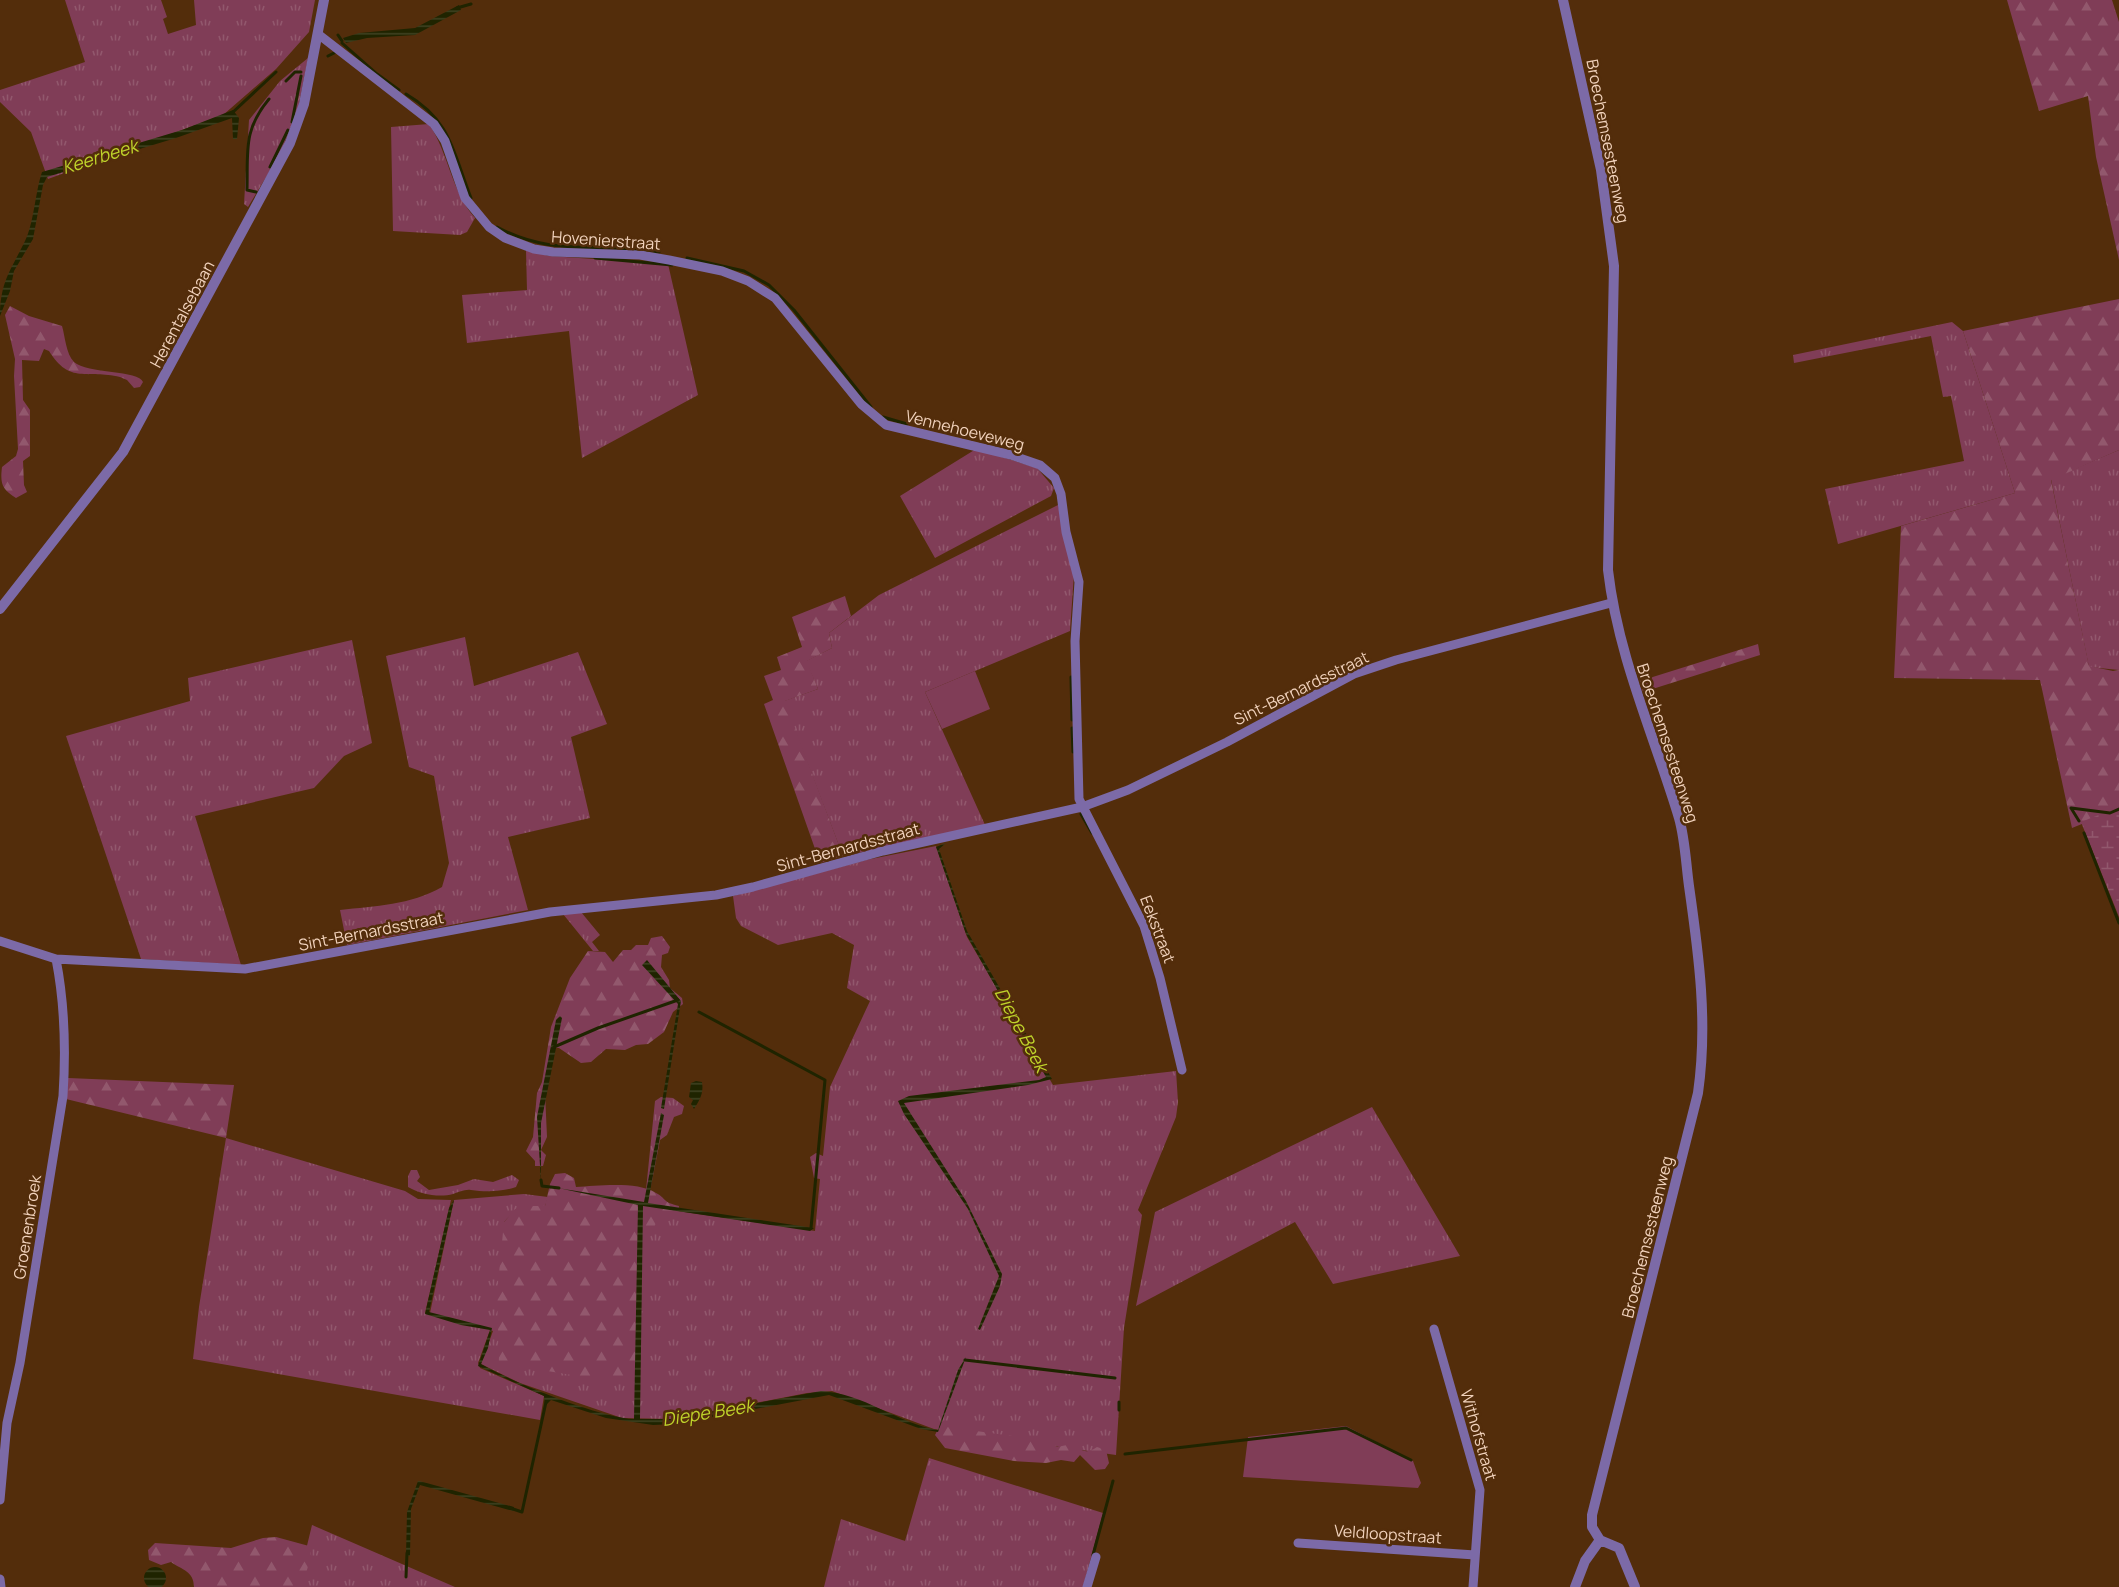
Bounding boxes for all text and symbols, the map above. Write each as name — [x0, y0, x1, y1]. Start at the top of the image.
street label: Broechemsesteenweg — [1581, 57, 1635, 225]
water label: Keerbeek — [59, 132, 144, 179]
street label: Hovenierstraat — [551, 225, 661, 255]
street label: Herentalsebaan — [145, 257, 219, 371]
street label: Vennehoeveweg — [903, 405, 1027, 455]
street label: Sint-Bernardsstraat — [1230, 646, 1372, 730]
street label: Broechemsesteenweg — [1632, 661, 1704, 825]
street label: Sint-Bernardsstraat — [774, 817, 922, 877]
street label: Eekstraat — [1135, 892, 1181, 966]
street label: Sint-Bernardsstraat — [297, 906, 445, 956]
water label: Diepe Beek — [990, 983, 1056, 1079]
street label: Broechemsesteenweg — [1616, 1154, 1678, 1320]
street label: Groenenbroek — [8, 1172, 46, 1281]
street label: Withofstraat — [1455, 1387, 1503, 1483]
water label: Diepe Beek — [660, 1392, 758, 1431]
street label: Veldloopstraat — [1333, 1519, 1443, 1549]

